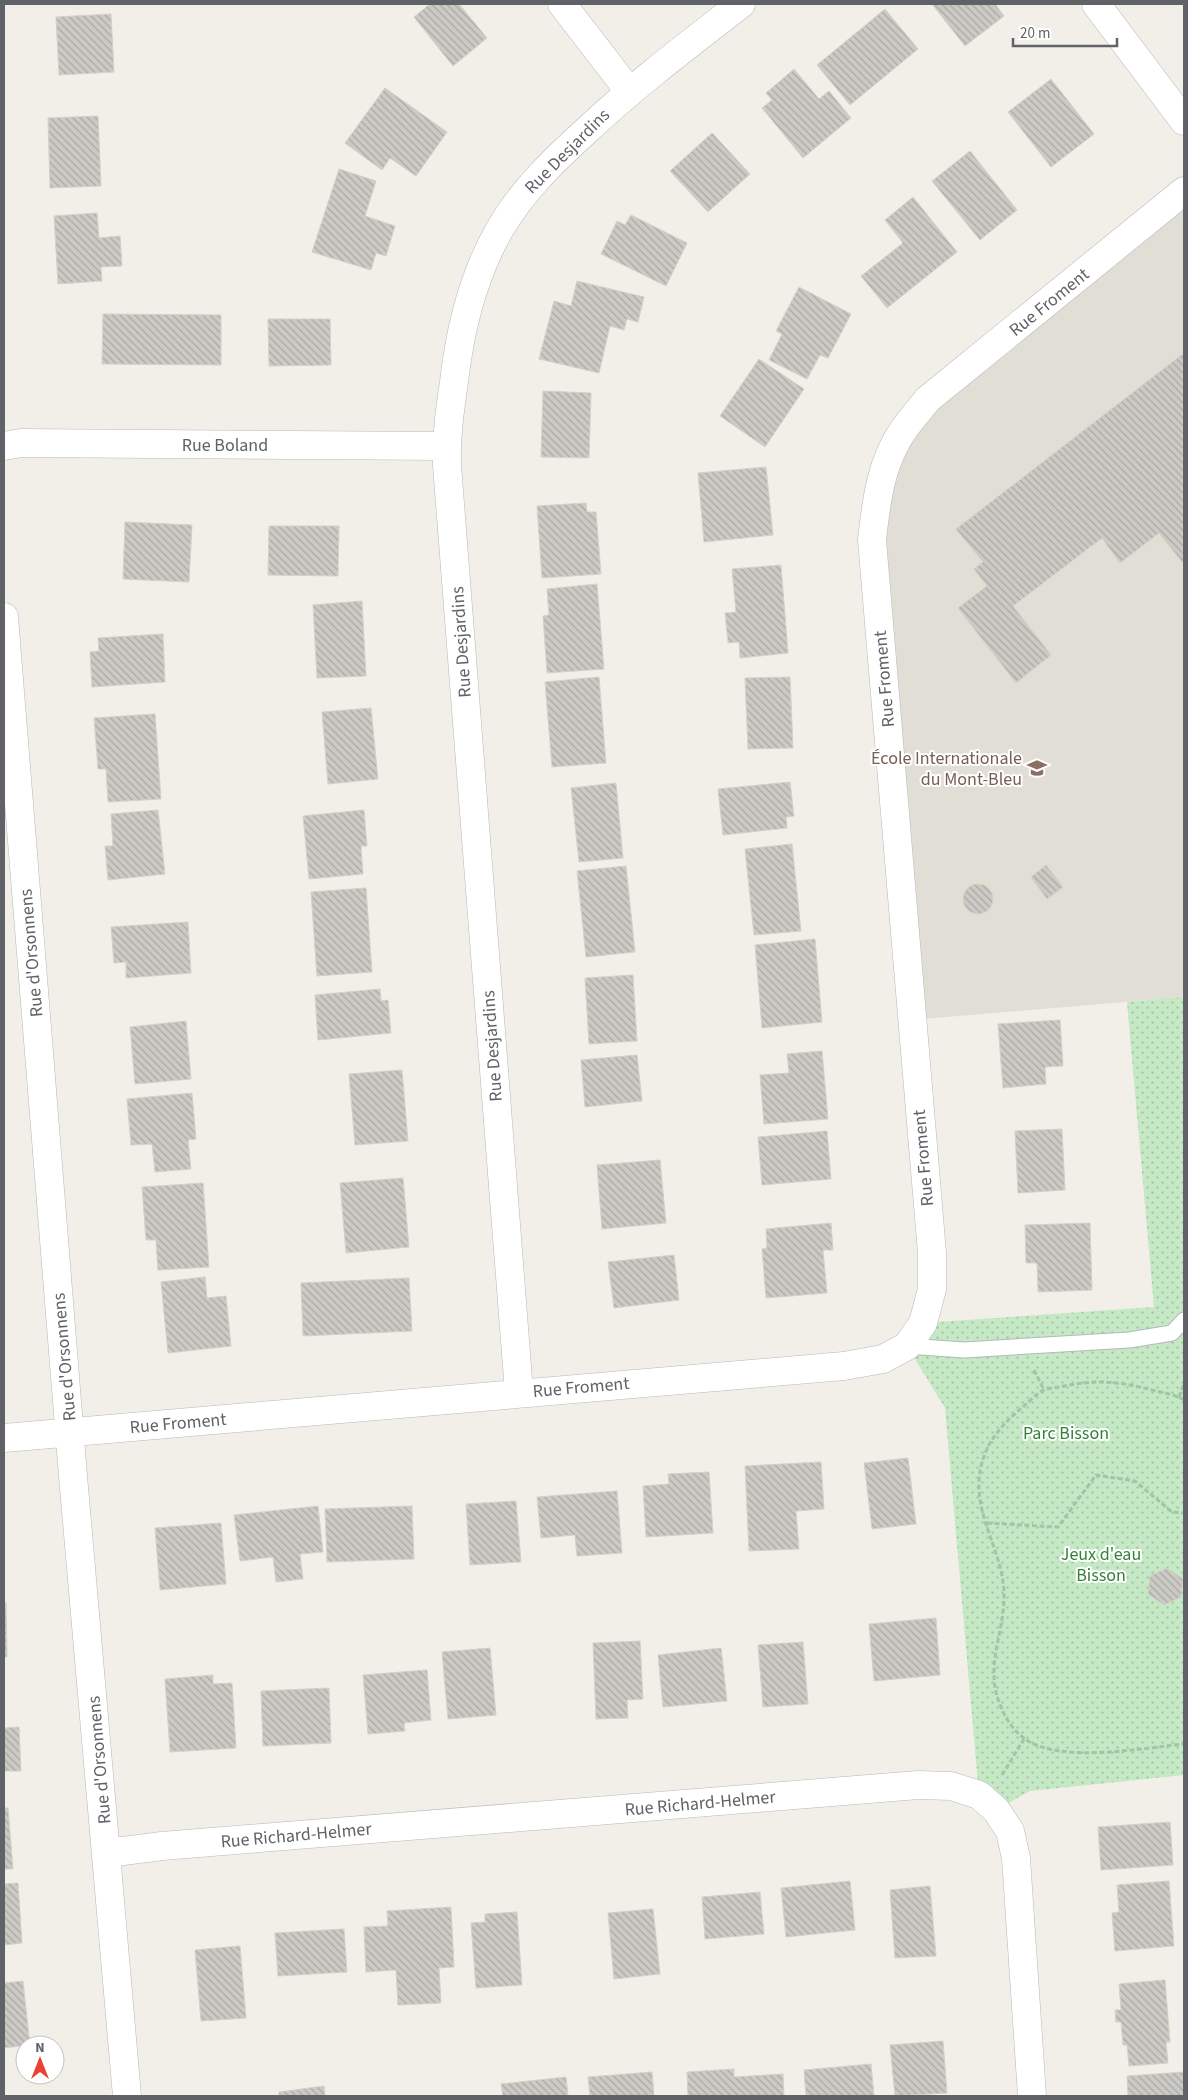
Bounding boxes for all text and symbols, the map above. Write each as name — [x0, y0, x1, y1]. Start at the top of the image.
scale bar — [1013, 15, 1117, 47]
text: 20 m — [1020, 23, 1050, 44]
street label: Rue Desjardins — [519, 103, 616, 200]
street label: Rue Froment — [1004, 262, 1095, 343]
street label: Rue Boland — [182, 433, 268, 458]
street label: Rue Desjardins — [445, 585, 478, 698]
street label: Rue Froment — [868, 630, 901, 728]
place label: École Internationale du Mont-Bleu — [871, 746, 1022, 792]
school or university icon: École Internationale du Mont-Bleu — [1026, 757, 1048, 779]
street label: Rue d'Orsonnens — [13, 888, 50, 1018]
street label: Rue Desjardins — [476, 989, 509, 1102]
street label: Rue Froment — [907, 1109, 940, 1207]
street label: Rue d'Orsonnens — [46, 1292, 83, 1422]
street label: Rue Froment — [532, 1371, 630, 1404]
street label: Rue Froment — [129, 1407, 227, 1440]
park label: Parc Bisson — [1023, 1421, 1109, 1446]
park label: Jeux d'eau Bisson — [1061, 1542, 1141, 1588]
street label: Rue d'Orsonnens — [81, 1695, 118, 1825]
street label: Rue Richard-Helmer — [624, 1784, 777, 1823]
street label: Rue Richard-Helmer — [220, 1816, 373, 1855]
north arrow — [15, 2035, 65, 2085]
text: N — [35, 2038, 45, 2058]

